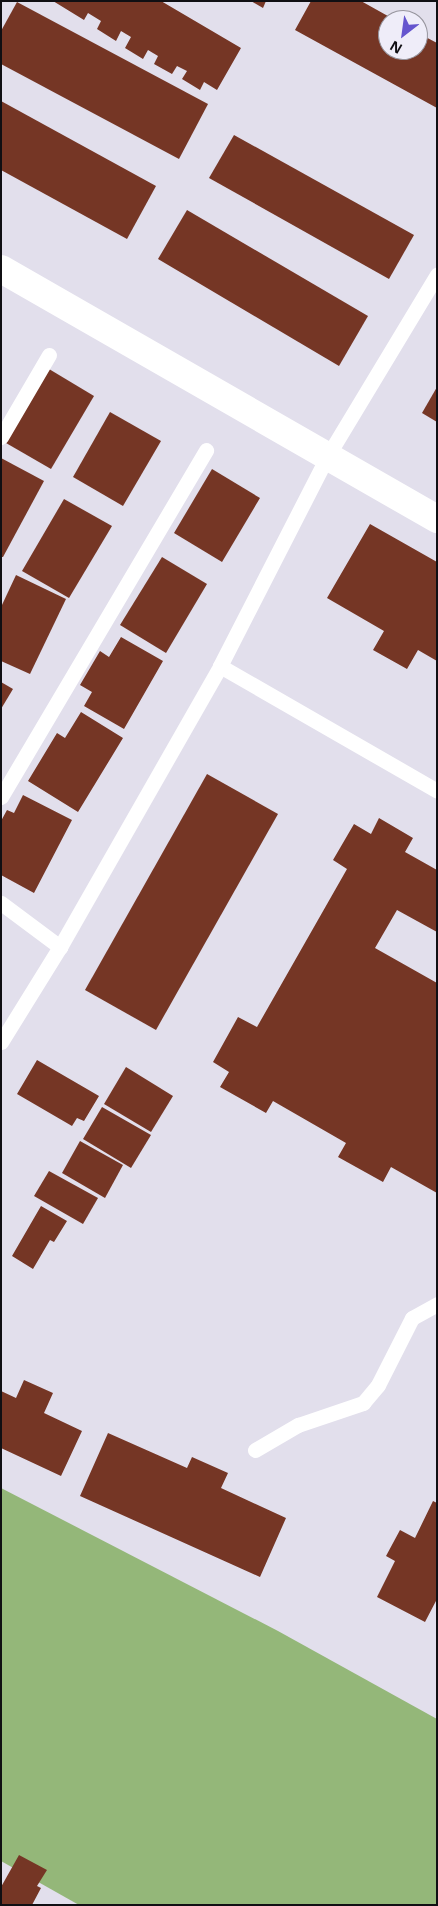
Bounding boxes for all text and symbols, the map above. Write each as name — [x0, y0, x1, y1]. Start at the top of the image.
north arrow — [378, 10, 428, 60]
text: N — [386, 36, 405, 59]

